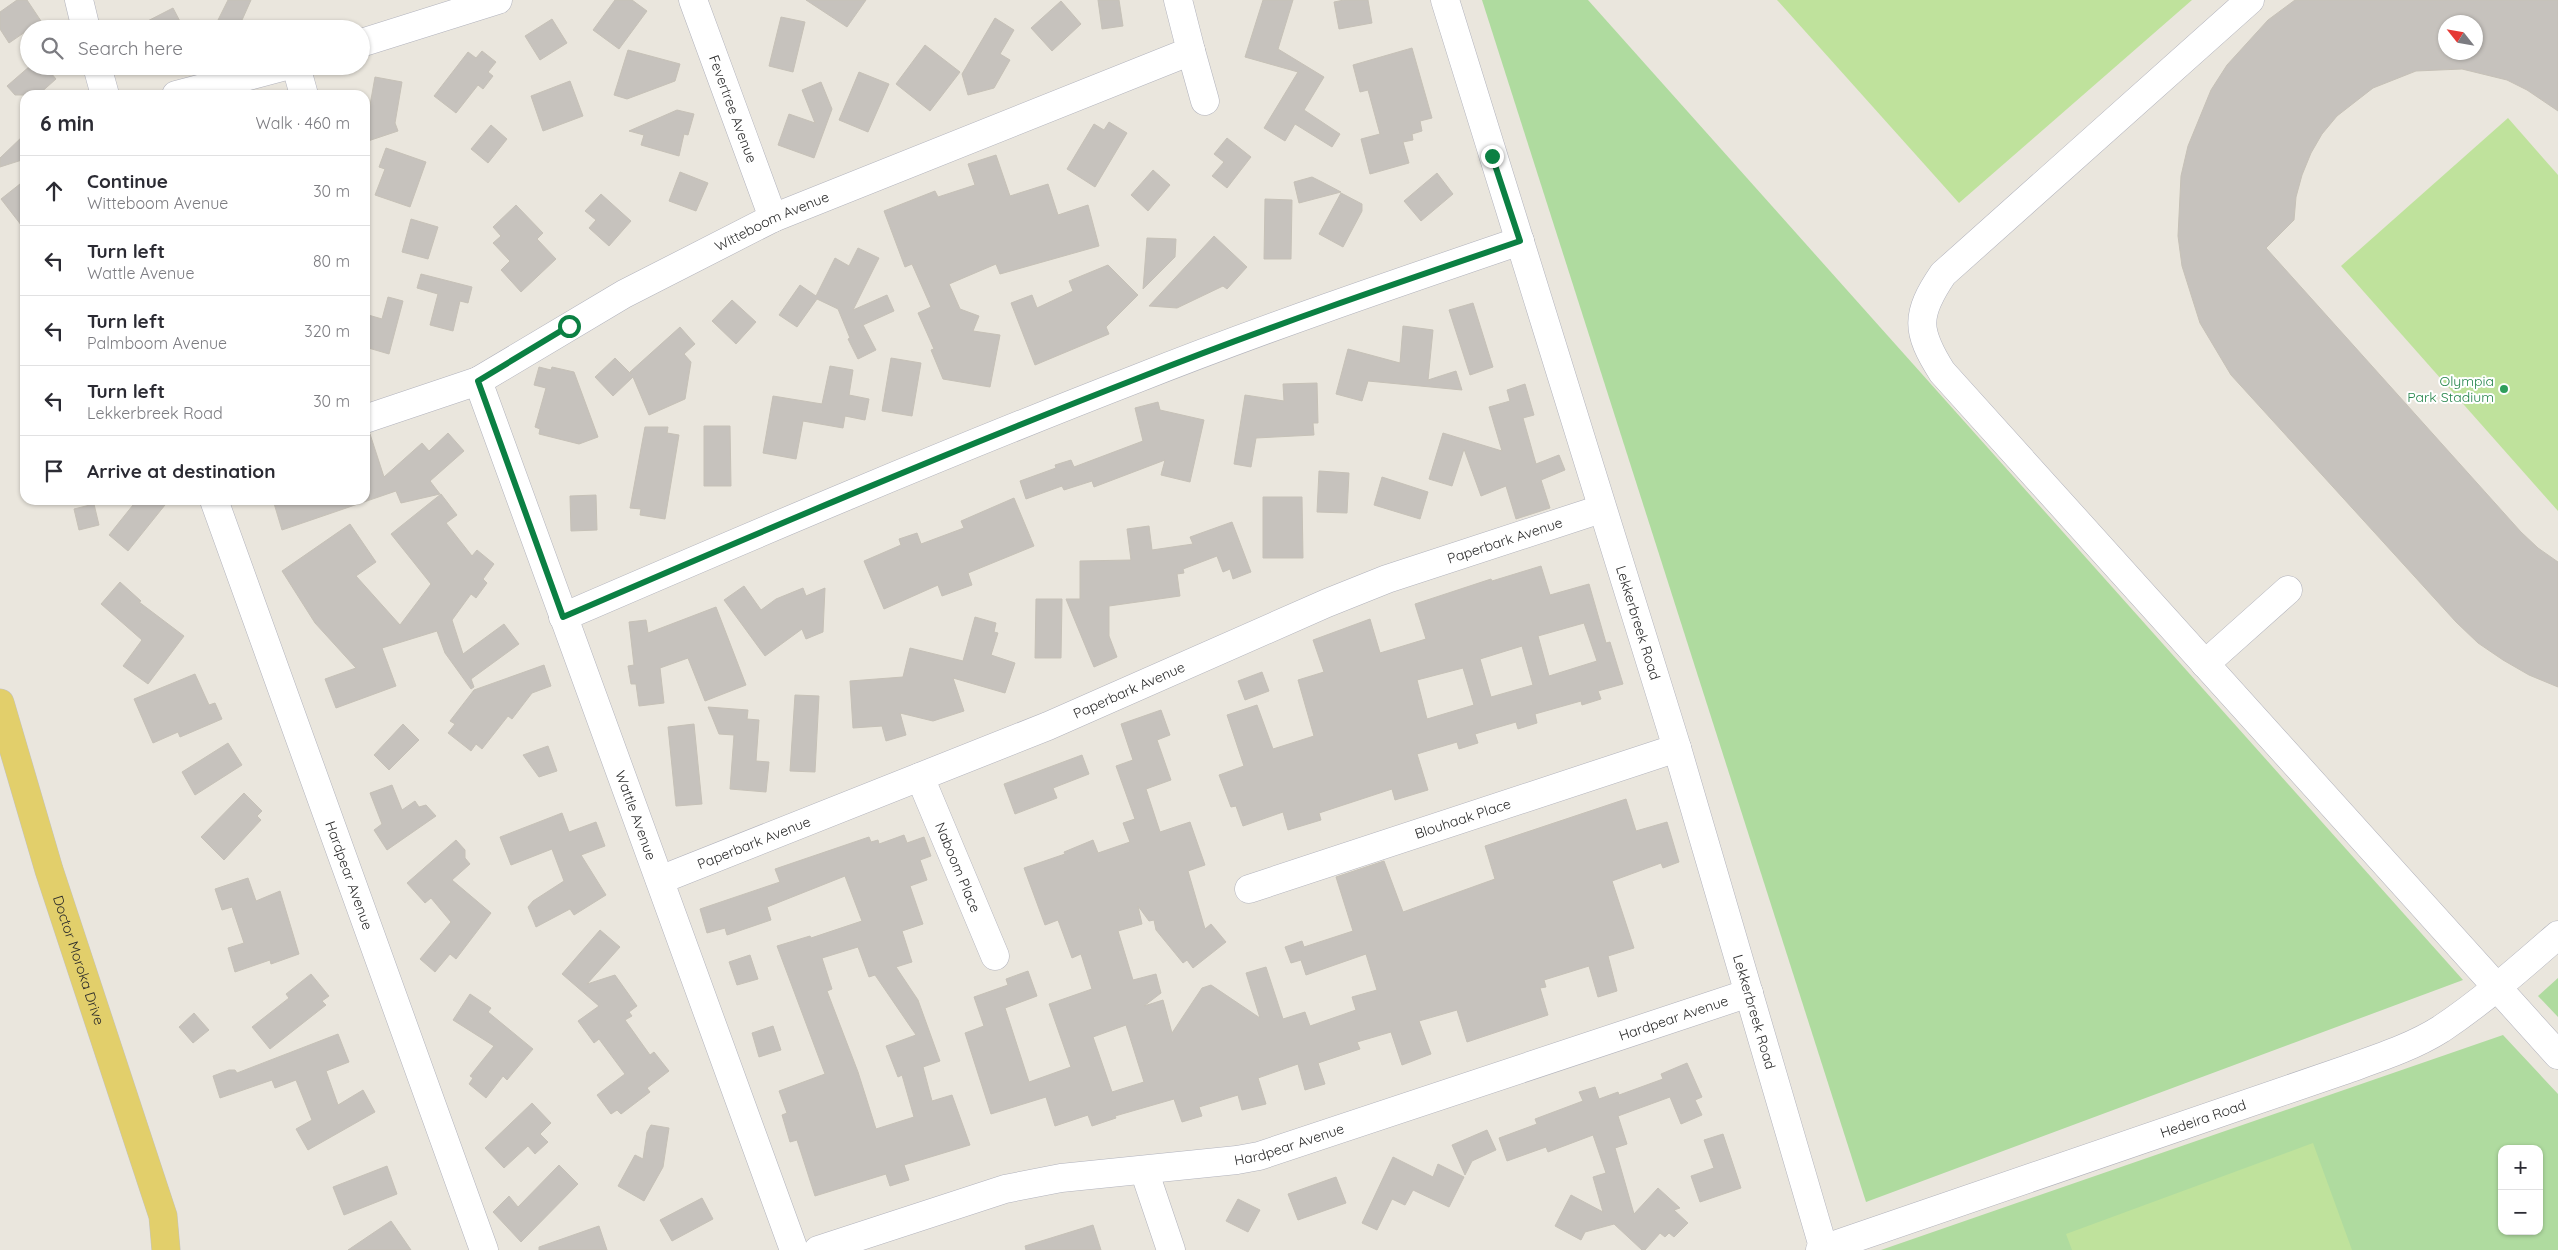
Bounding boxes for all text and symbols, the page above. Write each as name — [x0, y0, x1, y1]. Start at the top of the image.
north arrow — [2438, 15, 2483, 60]
search box — [20, 20, 370, 75]
icon: search — [38, 34, 66, 62]
text: Search here — [78, 36, 183, 60]
street label: Fevertree Avenue — [705, 52, 761, 165]
text: 6 min — [40, 110, 94, 136]
text: Walk · 460 m — [255, 113, 350, 133]
route end — [1481, 145, 1504, 168]
text: Continue — [87, 169, 168, 193]
icon: ahead — [40, 177, 68, 205]
text: 30 m — [313, 181, 350, 201]
street label: Witteboom Avenue — [712, 188, 832, 255]
text: Witteboom Avenue — [87, 193, 228, 213]
text: Turn left — [87, 239, 165, 263]
icon: left — [40, 247, 68, 275]
text: 80 m — [313, 251, 350, 271]
text: Wattle Avenue — [87, 263, 195, 283]
text: Turn left — [87, 309, 165, 333]
route start — [558, 315, 581, 338]
icon: left — [40, 317, 68, 345]
text: 320 m — [304, 321, 350, 341]
text: Palmboom Avenue — [87, 333, 227, 353]
place label: Olympia Park Stadium — [2407, 372, 2494, 406]
text: Turn left — [87, 379, 165, 403]
marker: Olympia Park Stadium — [2498, 383, 2510, 395]
icon: left — [40, 387, 68, 415]
text: 30 m — [313, 391, 350, 411]
text: Lekkerbreek Road — [87, 403, 223, 423]
icon: arrive — [40, 457, 68, 485]
text: Arrive at destination — [87, 459, 276, 483]
street label: Paperbark Avenue — [1445, 513, 1565, 568]
street label: Lekkerbreek Road — [1612, 563, 1664, 682]
street label: Paperbark Avenue — [1070, 658, 1188, 723]
street label: Wattle Avenue — [611, 768, 660, 863]
street label: Blouhaak Place — [1412, 794, 1513, 843]
street label: Paperbark Avenue — [695, 812, 813, 873]
street label: Hardpear Avenue — [321, 819, 377, 932]
street label: Naboom Place — [931, 820, 985, 915]
street label: Doctor Moroka Drive — [49, 893, 108, 1027]
street label: Lekkerbreek Road — [1729, 952, 1780, 1071]
street label: Hardpear Avenue — [1617, 991, 1731, 1045]
street label: Hedeira Road — [2158, 1096, 2248, 1142]
street label: Hardpear Avenue — [1233, 1119, 1346, 1169]
map controls — [2498, 1145, 2543, 1235]
button: + — [2498, 1145, 2543, 1190]
button: − — [2498, 1190, 2543, 1235]

